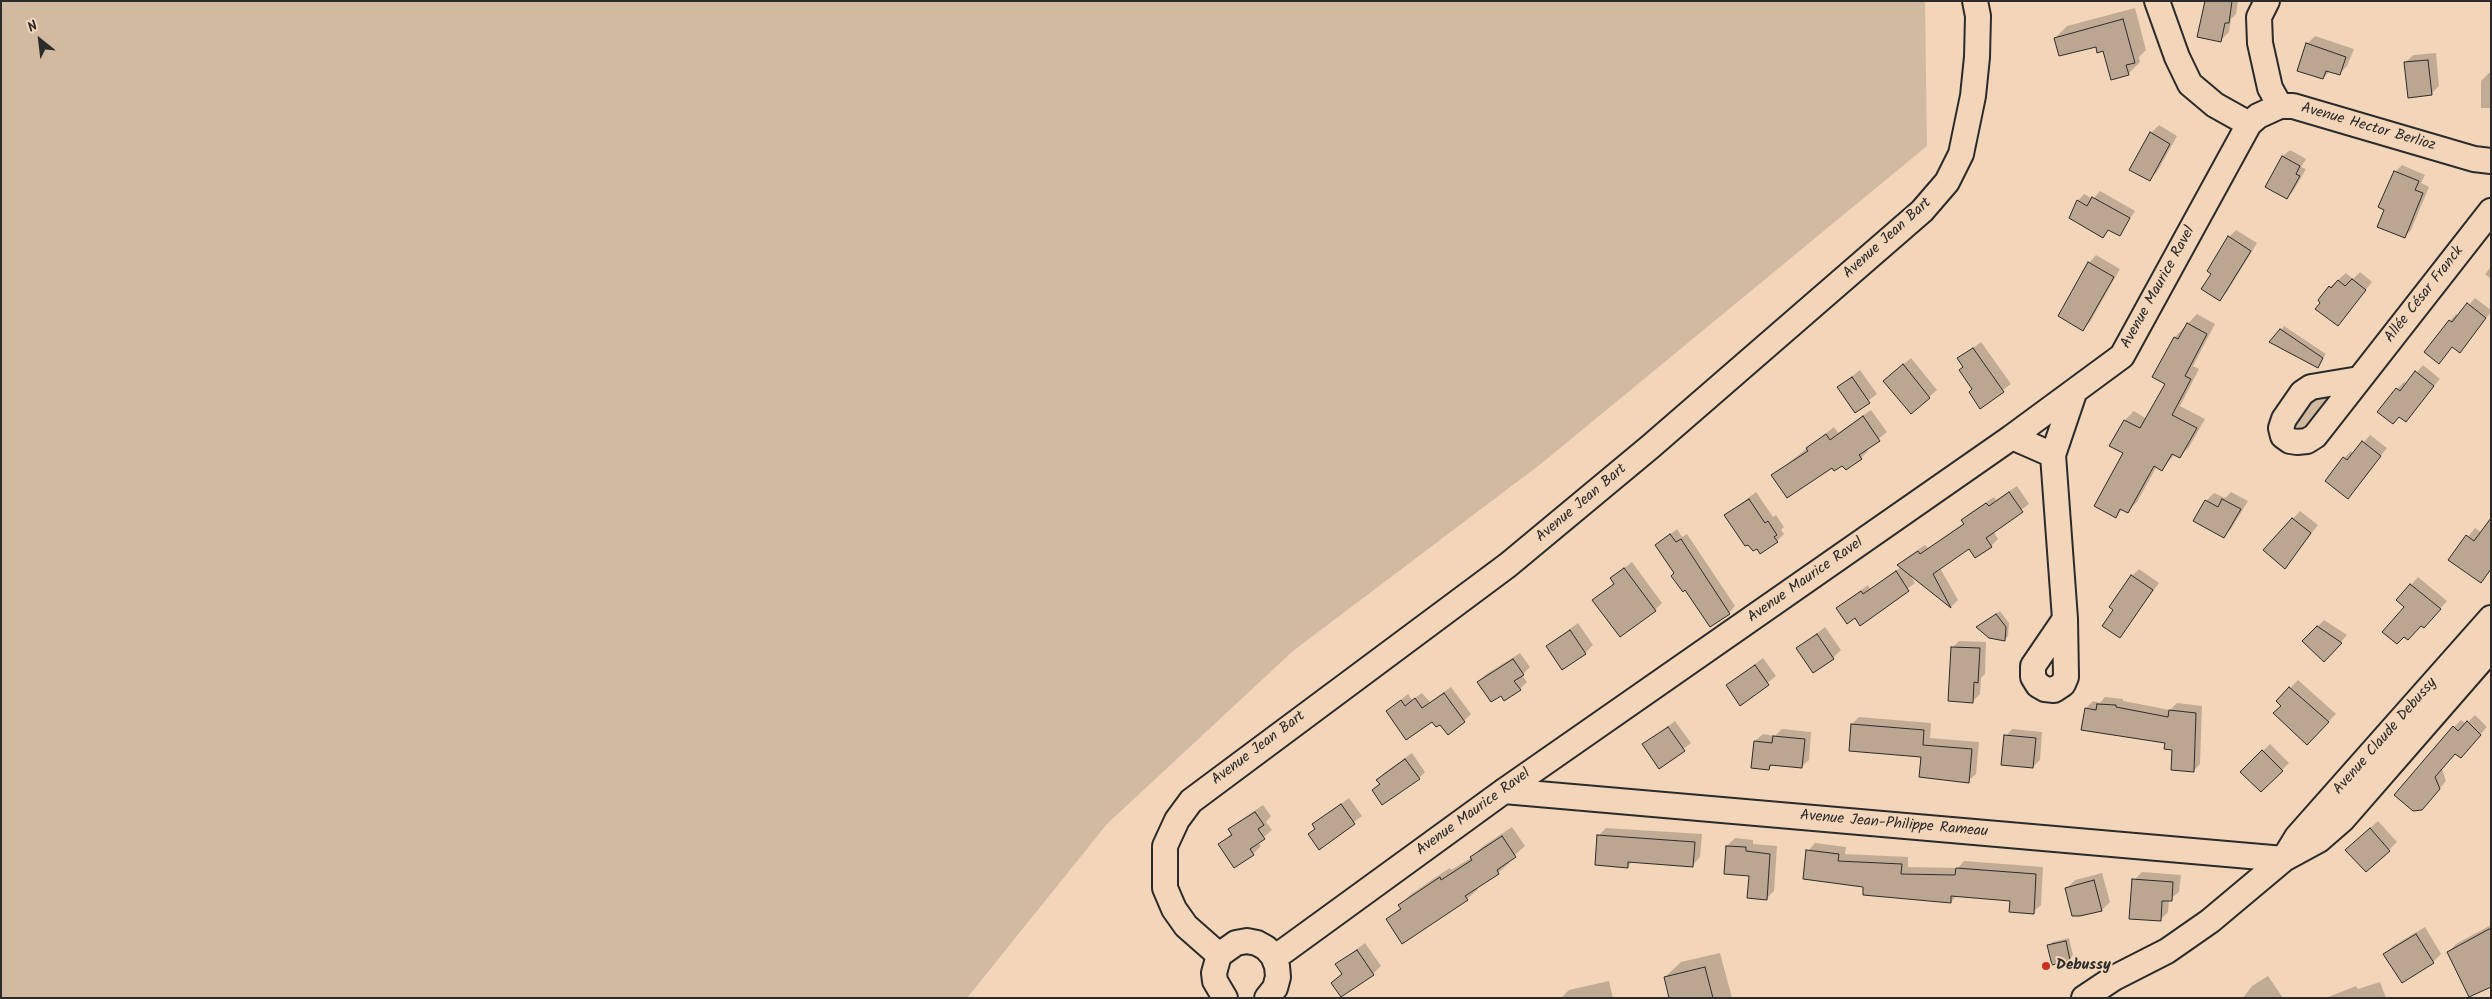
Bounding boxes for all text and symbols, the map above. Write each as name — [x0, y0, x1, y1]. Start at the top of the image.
north arrow — [15, 15, 65, 65]
text: N — [24, 15, 42, 39]
street label: Avenue Hector Berlioz — [2299, 100, 2437, 156]
street label: Avenue Jean Bart — [1840, 195, 1936, 283]
street label: Avenue Maurice Ravel — [2118, 224, 2200, 352]
street label: Allée César Franck — [2382, 243, 2468, 347]
street label: Avenue Jean Bart — [1533, 461, 1631, 547]
street label: Avenue Maurice Ravel — [1745, 534, 1867, 628]
street label: Avenue Claude Debussy — [2330, 675, 2442, 799]
street label: Avenue Jean Bart — [1209, 708, 1309, 790]
street label: Avenue Maurice Ravel — [1413, 766, 1535, 860]
street label: Avenue Jean-Philippe Rameau — [1799, 808, 1989, 842]
place label: Debussy — [2056, 957, 2111, 975]
marker: Debussy — [2040, 960, 2052, 972]

